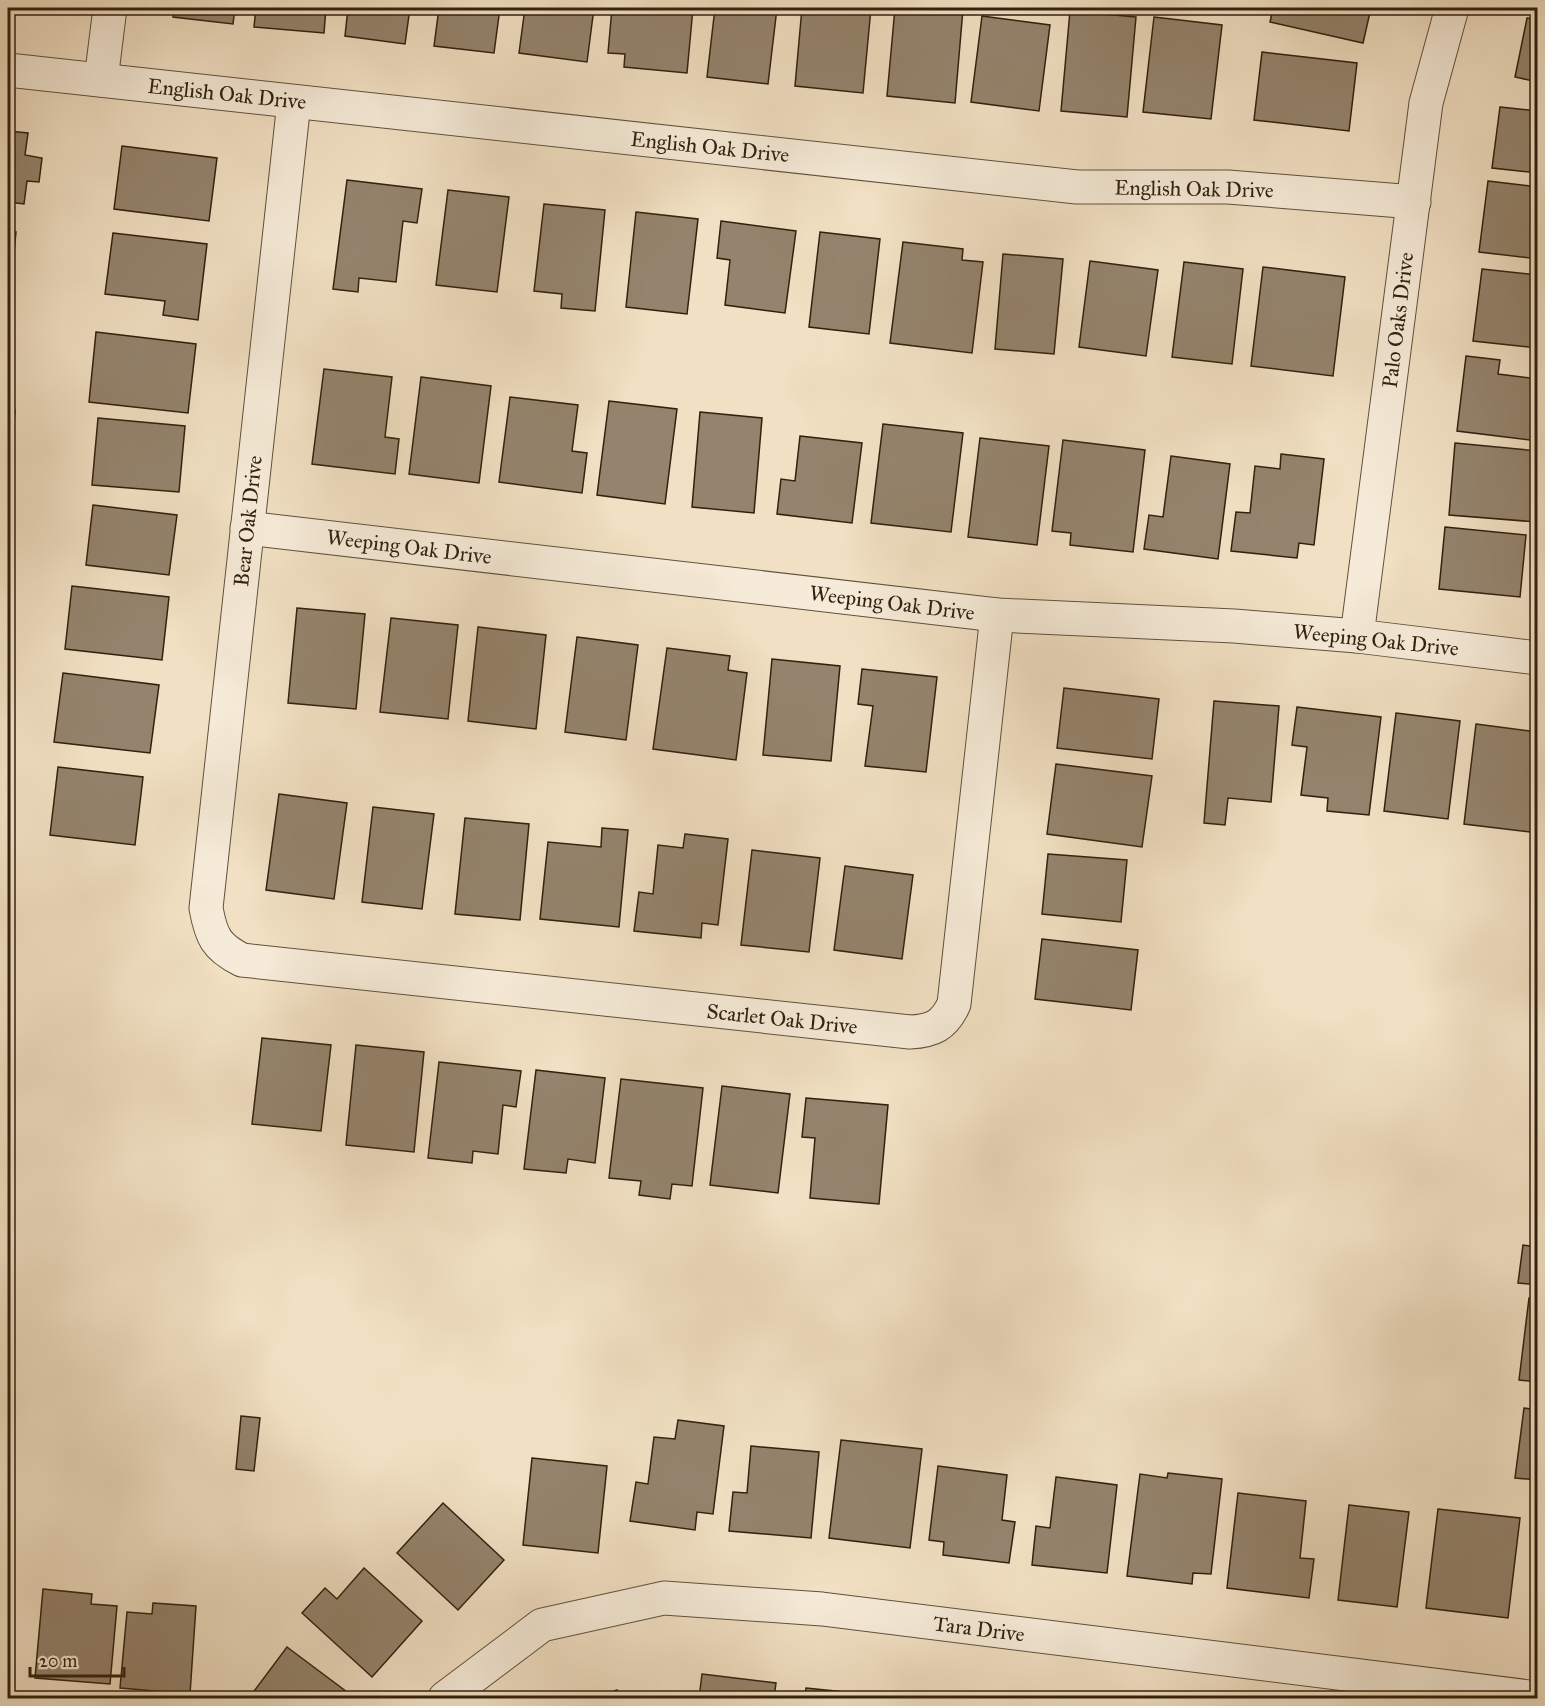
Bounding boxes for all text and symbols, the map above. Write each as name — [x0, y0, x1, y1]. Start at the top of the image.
street label: English Oak Drive — [146, 73, 308, 115]
street label: English Oak Drive — [629, 126, 791, 168]
street label: English Oak Drive — [1114, 175, 1274, 203]
street label: Palo Oaks Drive — [1377, 250, 1419, 389]
street label: Bear Oak Drive — [228, 454, 268, 588]
street label: Weeping Oak Drive — [325, 524, 493, 570]
street label: Weeping Oak Drive — [808, 580, 976, 626]
street label: Weeping Oak Drive — [1292, 618, 1460, 662]
street label: Scarlet Oak Drive — [705, 998, 859, 1040]
street label: Tara Drive — [932, 1611, 1026, 1648]
scale bar — [30, 1640, 124, 1678]
text: 20 m — [39, 1650, 77, 1672]

